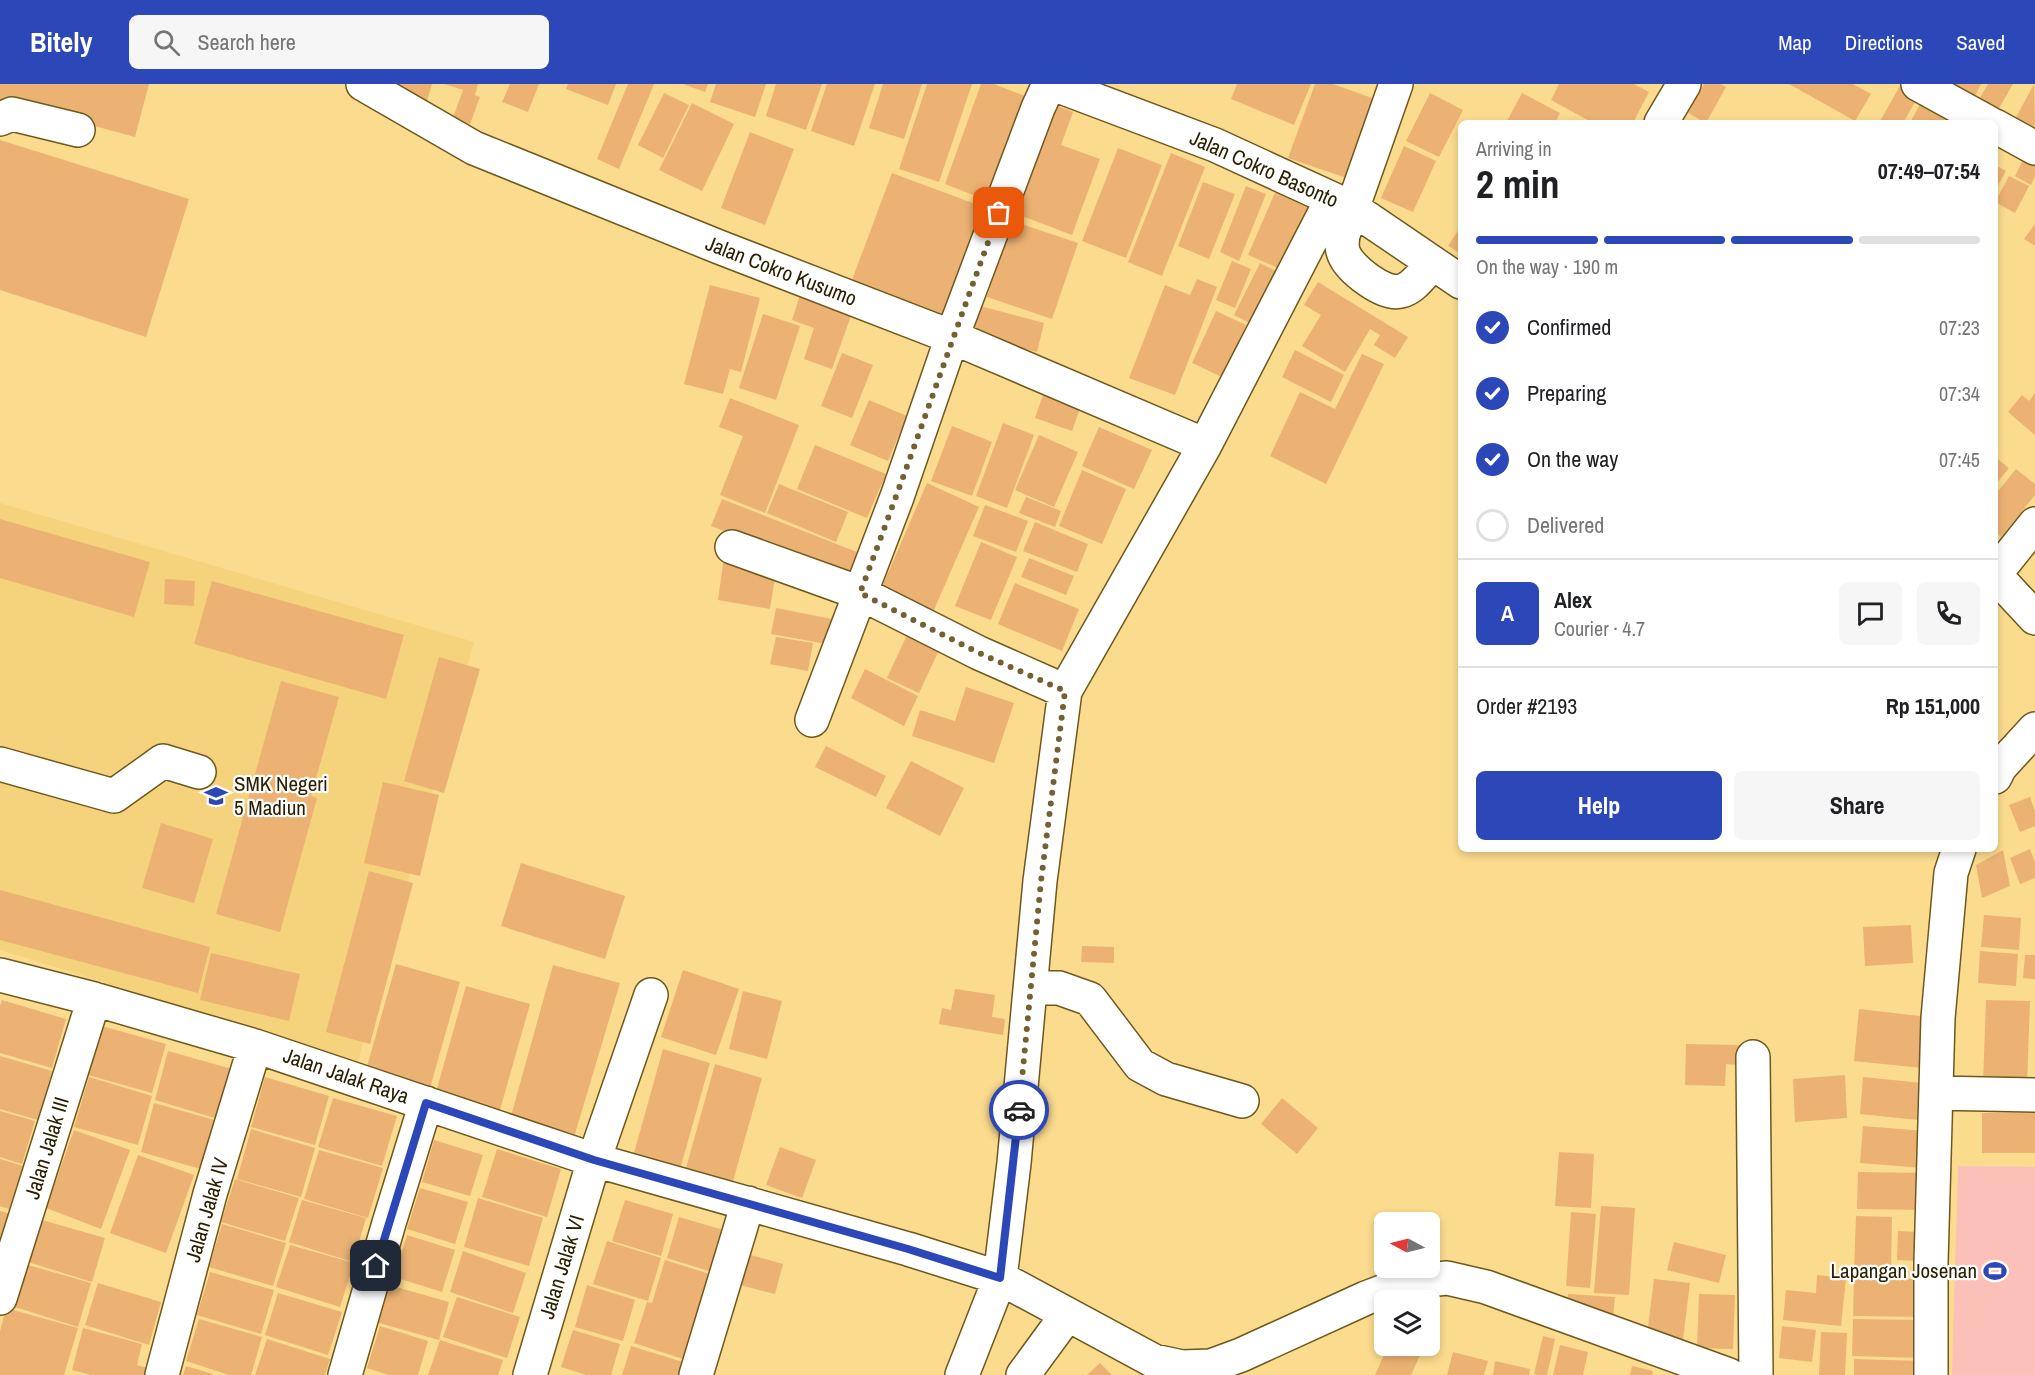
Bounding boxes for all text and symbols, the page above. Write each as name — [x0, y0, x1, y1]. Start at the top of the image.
search box — [129, 15, 549, 69]
text: Bitely — [30, 23, 93, 61]
icon: search — [150, 26, 183, 59]
text: Search here — [198, 27, 296, 57]
text: Map — [1778, 28, 1812, 57]
text: Directions — [1845, 28, 1923, 57]
text: Saved — [1956, 28, 2005, 57]
street label: Jalan Cokro Basonto — [1185, 123, 1343, 214]
text: Arriving in — [1476, 135, 1552, 162]
text: 07:49–07:54 — [1878, 156, 1980, 186]
text: 2 min — [1476, 158, 1560, 210]
pin — [973, 187, 1024, 238]
icon: bag — [982, 196, 1015, 229]
street label: Jalan Cokro Kusumo — [701, 228, 861, 313]
text: On the way · 190 m — [1476, 253, 1618, 280]
icon: check — [1476, 311, 1509, 344]
text: Confirmed — [1527, 312, 1611, 342]
text: 07:23 — [1939, 314, 1980, 341]
icon: check — [1476, 377, 1509, 410]
text: Preparing — [1527, 378, 1606, 408]
text: 07:34 — [1939, 380, 1980, 407]
icon: check — [1476, 443, 1509, 476]
text: On the way — [1527, 444, 1618, 474]
text: 07:45 — [1939, 446, 1980, 473]
text: Delivered — [1527, 510, 1604, 540]
button: chat — [1839, 582, 1902, 645]
button: phone — [1917, 582, 1980, 645]
text: Alex — [1554, 585, 1592, 615]
text: A — [1501, 598, 1514, 628]
text: Courier · 4.7 — [1554, 615, 1645, 642]
text: Order #2193 — [1476, 691, 1577, 721]
text: Rp 151,000 — [1886, 691, 1980, 721]
place label: SMK Negeri 5 Madiun — [234, 769, 328, 822]
button: Help — [1476, 771, 1722, 840]
button: Share — [1734, 771, 1980, 840]
school or university icon: SMK Negeri 5 Madiun — [203, 783, 229, 809]
street label: Jalan Jalak Raya — [279, 1040, 413, 1111]
courier — [989, 1080, 1049, 1140]
street label: Jalan Jalak III — [17, 1093, 76, 1202]
icon: car — [1003, 1094, 1036, 1127]
street label: Jalan Jalak IV — [178, 1154, 235, 1265]
street label: Jalan Jalak VI — [532, 1211, 591, 1322]
north arrow — [1374, 1212, 1440, 1278]
map controls — [1374, 1212, 1440, 1356]
pin — [350, 1240, 401, 1291]
icon: home — [359, 1249, 392, 1282]
place label: Lapangan Josenan — [1831, 1256, 1977, 1285]
sports icon: Lapangan Josenan — [1982, 1258, 2008, 1284]
button: layers — [1374, 1290, 1440, 1356]

